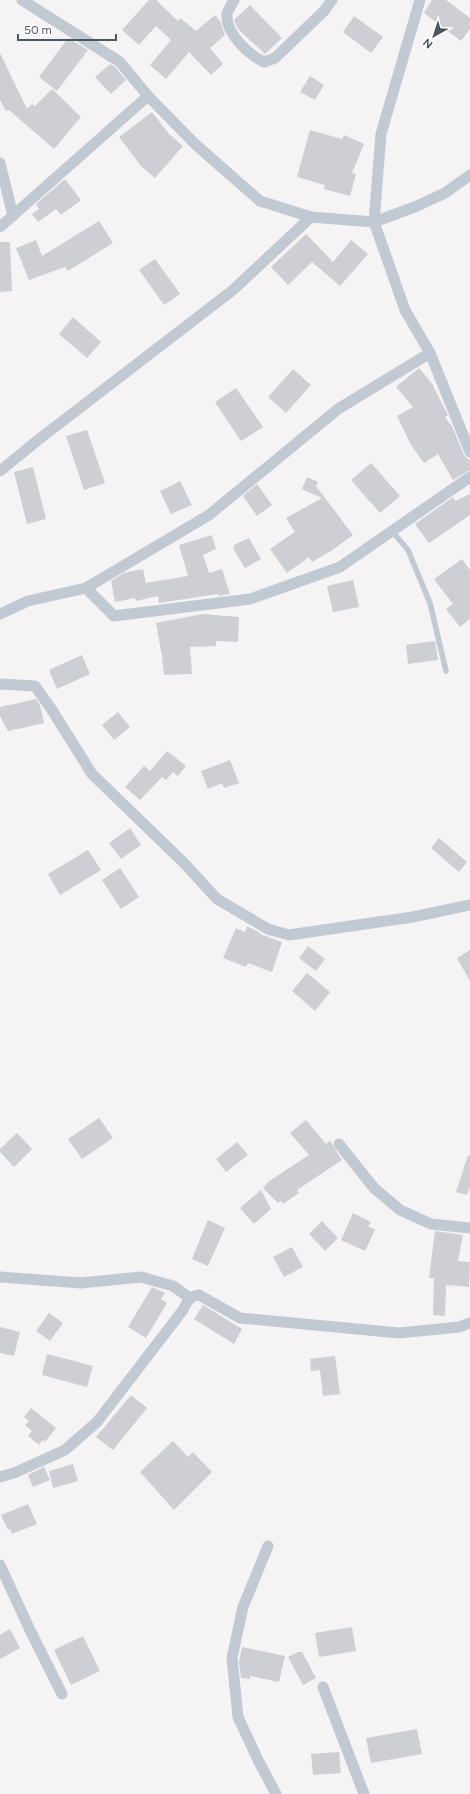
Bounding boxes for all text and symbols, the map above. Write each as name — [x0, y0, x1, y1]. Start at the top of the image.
scale bar — [18, 16, 116, 42]
north arrow — [414, 16, 454, 56]
text: 50 m — [24, 23, 52, 37]
text: N — [421, 36, 435, 51]

